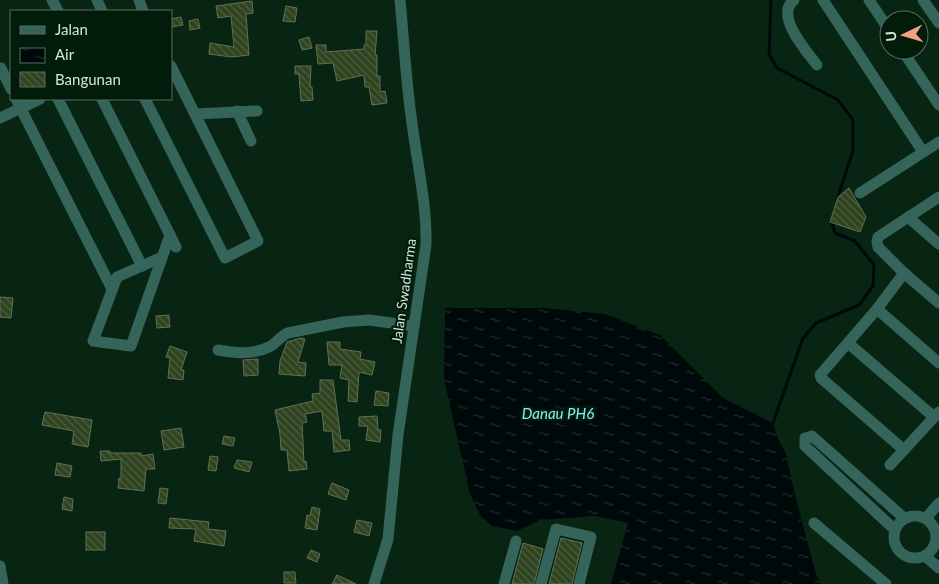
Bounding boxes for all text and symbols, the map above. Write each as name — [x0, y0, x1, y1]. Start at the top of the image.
legend — [10, 10, 172, 100]
north arrow — [879, 10, 929, 60]
text: Jalan — [55, 20, 88, 38]
text: U — [882, 30, 899, 42]
text: Air — [55, 45, 75, 63]
text: Bangunan — [55, 70, 121, 88]
street label: Jalan Swadharma — [388, 237, 419, 344]
water label: Danau PH6 — [522, 404, 594, 422]

